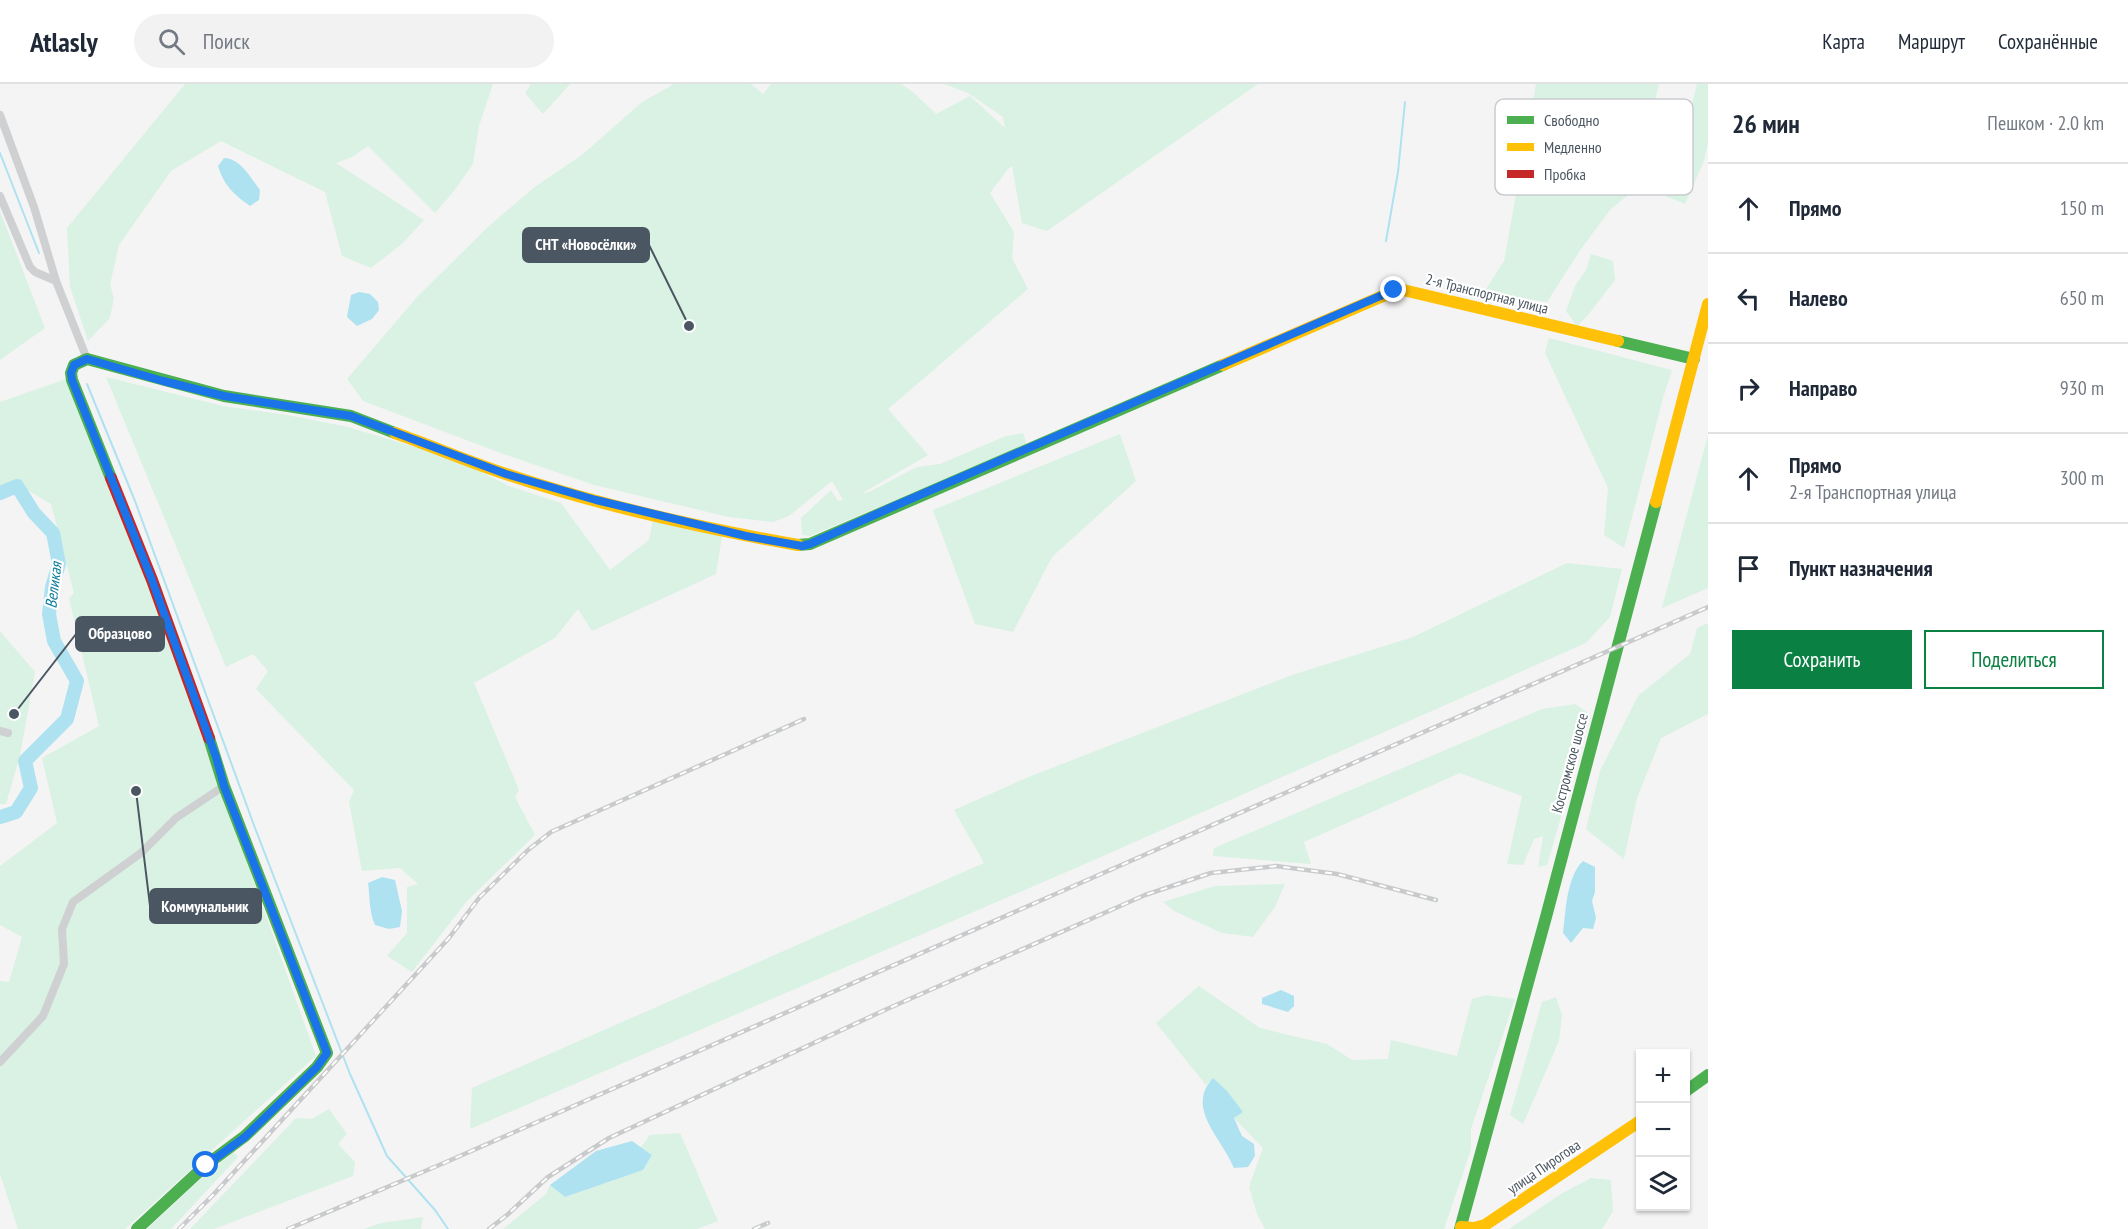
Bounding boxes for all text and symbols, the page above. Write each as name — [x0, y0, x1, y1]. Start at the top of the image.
search box — [134, 14, 554, 68]
text: Atlasly — [30, 23, 98, 60]
icon: search — [155, 25, 188, 58]
text: Поиск — [203, 27, 250, 55]
text: Карта — [1822, 28, 1865, 55]
text: Маршрут — [1898, 28, 1965, 55]
text: Сохранённые — [1998, 28, 2098, 55]
legend — [1495, 99, 1693, 195]
text: 26 мин — [1732, 107, 1800, 140]
text: Свободно — [1544, 110, 1599, 130]
text: Пешком · 2.0 km — [1987, 110, 2104, 136]
text: Медленно — [1544, 137, 1602, 157]
text: Пробка — [1544, 164, 1586, 184]
icon: ahead — [1732, 192, 1765, 225]
text: Прямо — [1789, 194, 1842, 222]
text: 150 m — [2060, 195, 2104, 221]
callout: СНТ «Новосёлки» — [523, 228, 649, 262]
text: СНТ «Новосёлки» — [535, 234, 637, 254]
street label: 2-я Транспортная улица — [1424, 269, 1550, 318]
route end — [1380, 276, 1406, 302]
icon: left — [1732, 282, 1765, 315]
text: Налево — [1789, 284, 1848, 312]
text: 650 m — [2060, 285, 2104, 311]
icon: right — [1732, 372, 1765, 405]
text: Направо — [1789, 374, 1857, 402]
text: 930 m — [2060, 375, 2104, 401]
text: Прямо — [1789, 451, 1842, 479]
icon: ahead — [1732, 462, 1765, 495]
text: 300 m — [2060, 465, 2104, 491]
text: 2-я Транспортная улица — [1789, 479, 1957, 505]
icon: arrive — [1732, 552, 1765, 585]
text: Пункт назначения — [1789, 554, 1933, 582]
water label: Великая — [40, 559, 66, 609]
callout: Образцово — [76, 617, 164, 651]
text: Образцово — [88, 623, 152, 643]
button: Сохранить — [1732, 630, 1912, 689]
button: Поделиться — [1924, 630, 2104, 689]
street label: Костромское шоссе — [1547, 711, 1592, 815]
callout: Коммунальник — [150, 889, 261, 923]
text: Коммунальник — [161, 896, 249, 916]
map controls — [1636, 1049, 1690, 1211]
button: + — [1636, 1049, 1690, 1103]
button: − — [1636, 1103, 1690, 1157]
street label: улица Пирогова — [1503, 1135, 1584, 1198]
route start — [192, 1151, 218, 1177]
button: layers — [1636, 1157, 1690, 1211]

